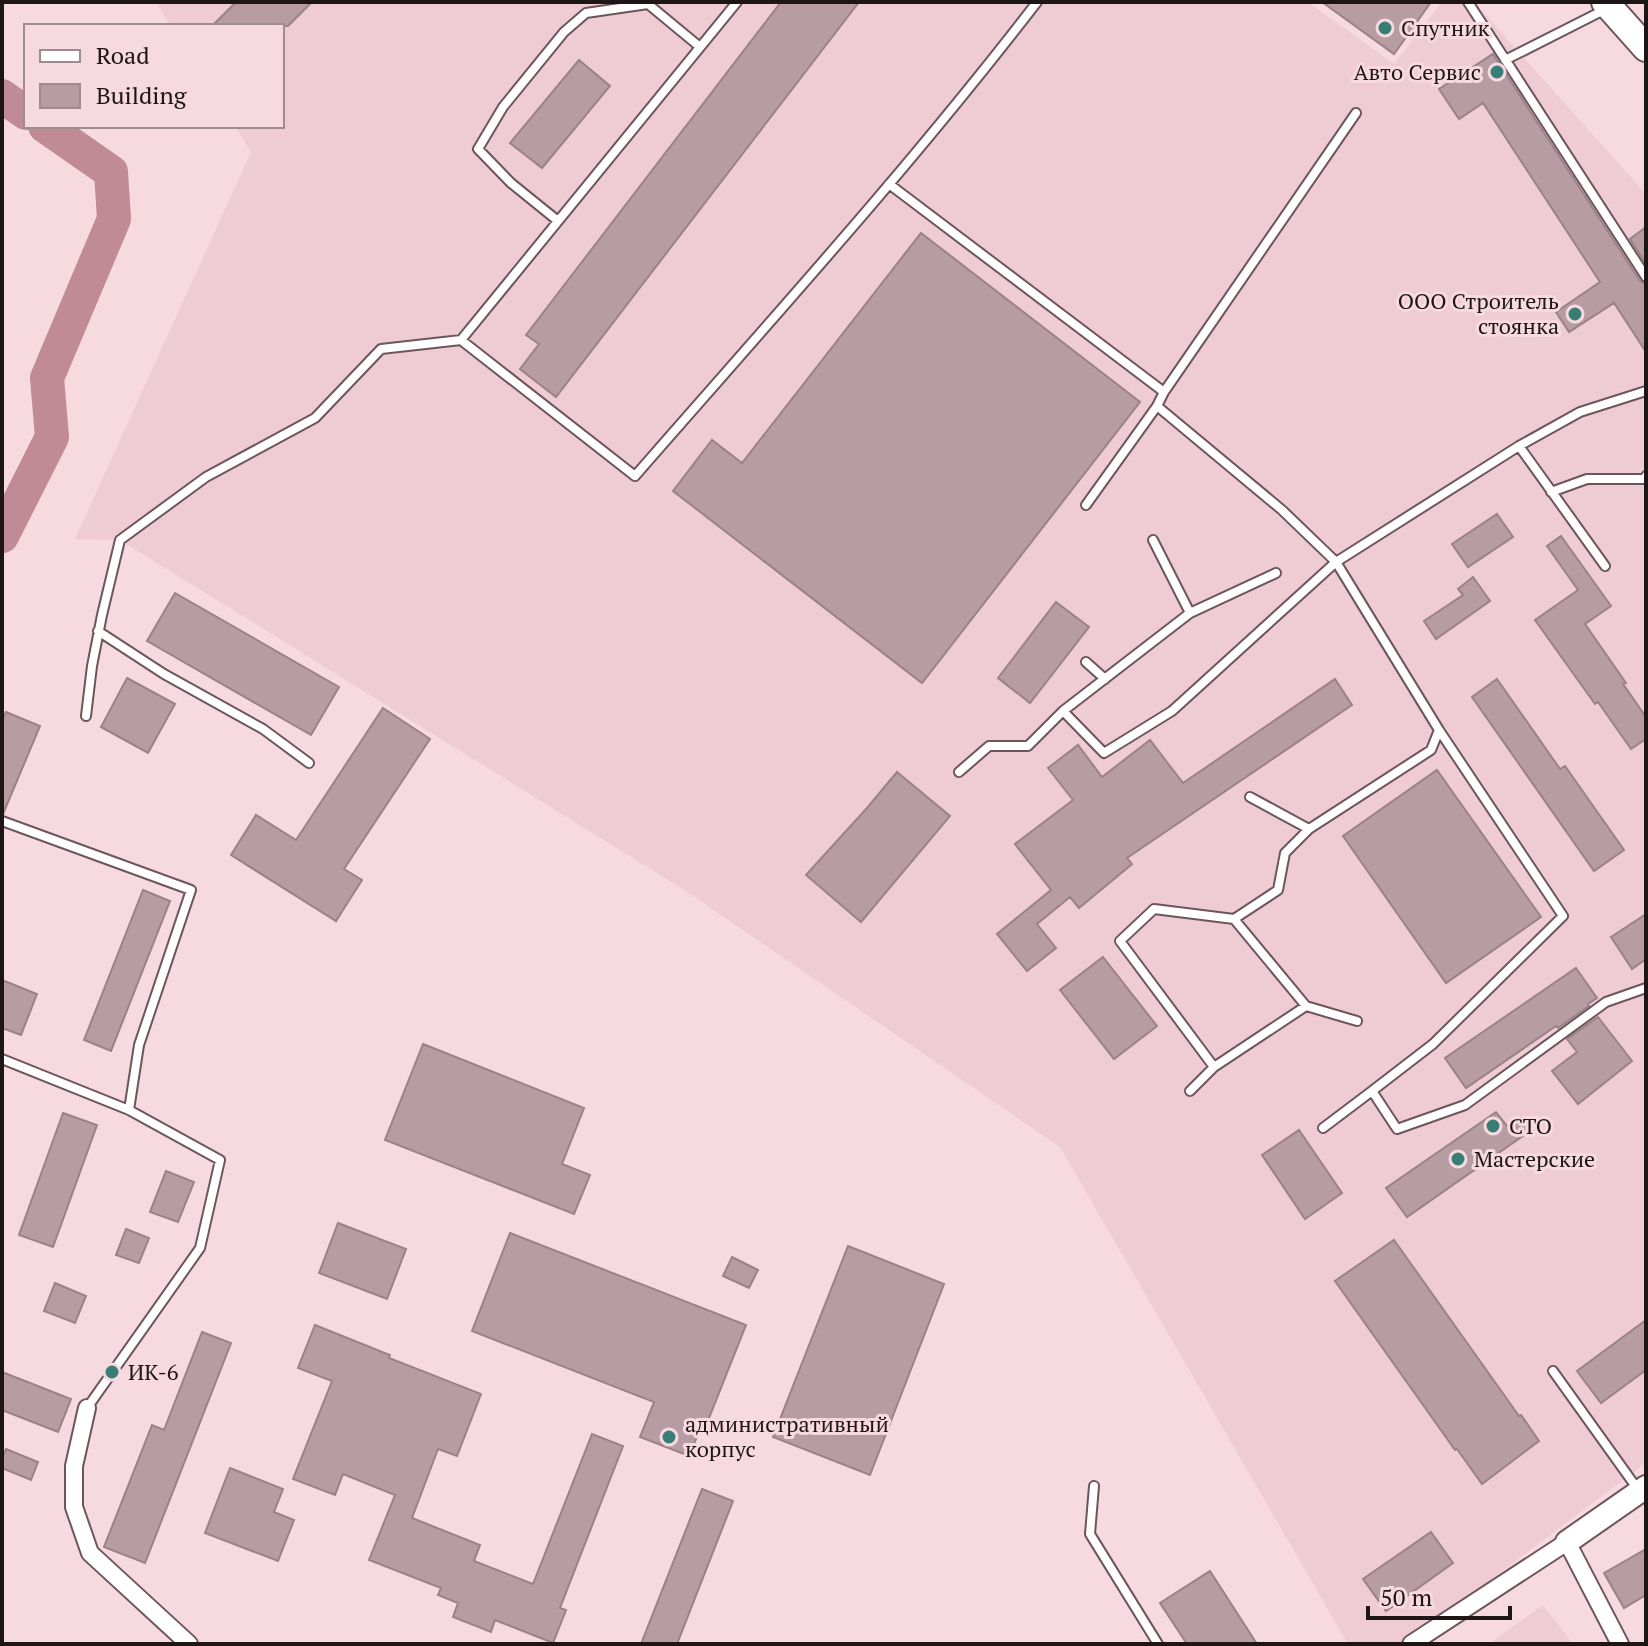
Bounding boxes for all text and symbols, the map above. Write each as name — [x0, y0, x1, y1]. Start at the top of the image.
place label: Спутник — [1401, 13, 1490, 42]
marker: Спутник — [1376, 19, 1394, 37]
legend — [24, 24, 284, 128]
text: Road — [96, 39, 150, 71]
place label: Авто Сервис — [1353, 57, 1481, 86]
marker: Авто Сервис — [1488, 63, 1506, 81]
text: Building — [96, 79, 187, 111]
place label: ООО Строитель стоянка — [1398, 286, 1559, 340]
marker: ООО Строитель стоянка — [1566, 305, 1584, 323]
place label: СТО — [1509, 1111, 1552, 1140]
marker: СТО — [1484, 1117, 1502, 1135]
place label: Мастерские — [1474, 1144, 1595, 1173]
marker: Мастерские — [1449, 1150, 1467, 1168]
place label: ИК-6 — [128, 1357, 179, 1386]
marker: ИК-6 — [103, 1363, 121, 1381]
place label: административный корпус — [685, 1409, 889, 1463]
marker: административный корпус — [660, 1428, 678, 1446]
scale bar — [1368, 1570, 1510, 1620]
text: 50 m — [1380, 1581, 1432, 1613]

